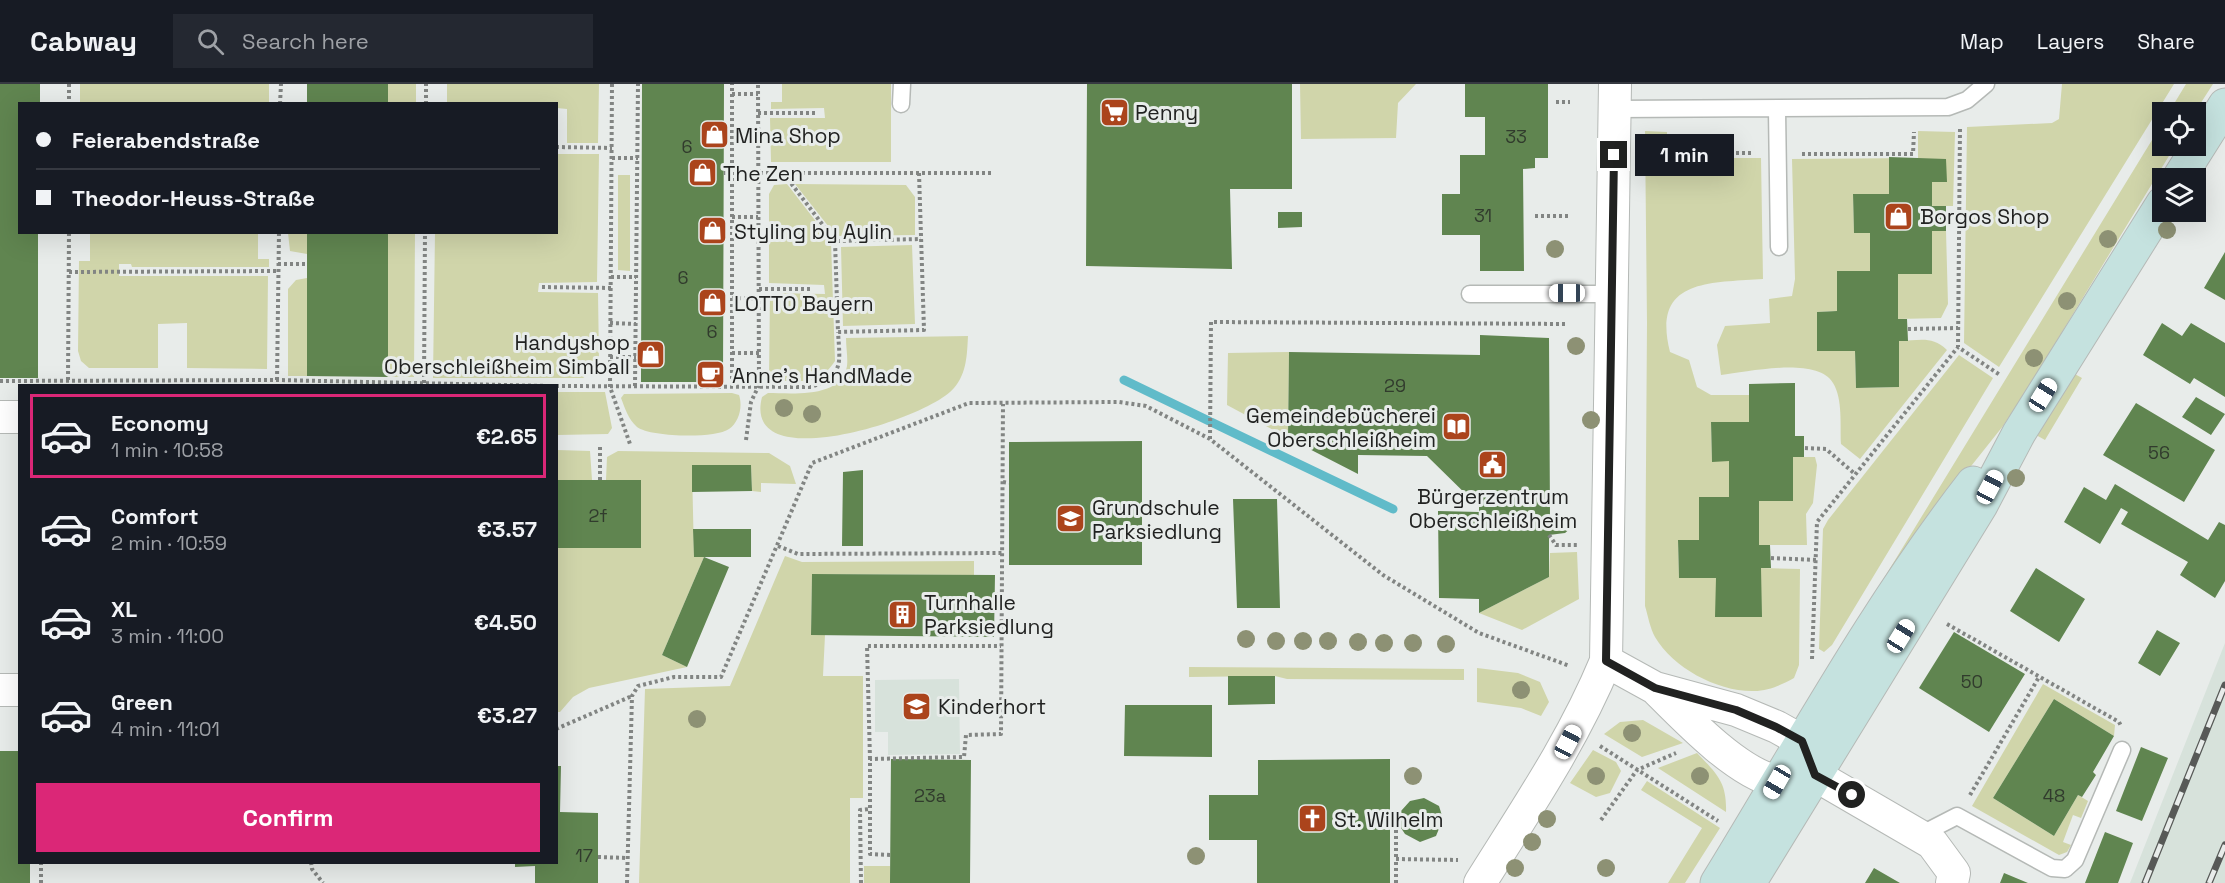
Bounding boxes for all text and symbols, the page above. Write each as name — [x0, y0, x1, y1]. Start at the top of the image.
search box — [173, 14, 593, 68]
text: Cabway — [30, 23, 137, 59]
icon: search — [194, 25, 227, 58]
text: Search here — [242, 27, 369, 55]
text: Map — [1960, 28, 2004, 55]
text: Layers — [2037, 28, 2104, 55]
text: Share — [2137, 28, 2195, 55]
supermarket icon: Penny — [1098, 96, 1130, 128]
place label: Penny — [1135, 99, 1198, 126]
map controls — [2152, 102, 2206, 222]
button: locate — [2152, 102, 2206, 156]
shop icon: Mina Shop — [698, 119, 730, 151]
place label: Mina Shop — [735, 122, 841, 149]
house number: 33 — [1505, 125, 1527, 148]
text: Feierabendstraße — [72, 126, 260, 154]
callout: 1 min — [1635, 134, 1734, 176]
house number: 6 — [681, 135, 693, 158]
route end — [1600, 141, 1627, 168]
text: 1 min — [1660, 142, 1709, 168]
shop icon: The Zen — [686, 157, 718, 189]
place label: The Zen — [723, 160, 803, 187]
button: layers — [2152, 168, 2206, 222]
text: Theodor-Heuss-Straße — [72, 184, 315, 212]
shop icon: Borgos Shop — [1883, 200, 1915, 232]
place label: Borgos Shop — [1920, 203, 2050, 230]
house number: 31 — [1474, 204, 1492, 227]
shop icon: Styling by Aylin — [697, 215, 729, 247]
place label: Styling by Aylin — [734, 218, 892, 245]
house number: 6 — [677, 266, 689, 289]
car — [1549, 284, 1585, 302]
shop icon: LOTTO Bayern — [697, 287, 729, 319]
place label: LOTTO Bayern — [734, 290, 874, 317]
house number: 6 — [706, 320, 718, 343]
place label: Handyshop Oberschleißheim Simball — [384, 329, 630, 380]
shop icon: Handyshop Oberschleißheim Simball — [635, 338, 667, 370]
cafe icon: Anne's HandMade — [695, 359, 727, 391]
place label: Anne's HandMade — [732, 362, 913, 389]
house number: 29 — [1384, 374, 1406, 397]
car — [2026, 375, 2060, 415]
place label: Gemeindebücherei Oberschleißheim — [1246, 402, 1436, 453]
icon: car — [39, 409, 93, 463]
text: Economy — [111, 409, 209, 437]
library icon: Gemeindebücherei Oberschleißheim — [1441, 411, 1473, 443]
text: €2.65 — [476, 422, 537, 450]
text: 1 min · 10:58 — [111, 437, 224, 463]
house number: 56 — [2148, 441, 2170, 464]
public building icon: Bürgerzentrum Oberschleißheim — [1477, 449, 1509, 481]
car — [1974, 467, 2006, 507]
place label: Bürgerzentrum Oberschleißheim — [1409, 483, 1577, 534]
place label: Grundschule Parksiedlung — [1092, 494, 1222, 545]
icon: car — [39, 502, 93, 556]
text: Comfort — [111, 502, 199, 530]
school or university icon: Grundschule Parksiedlung — [1055, 503, 1087, 535]
house number: 2f — [589, 504, 607, 527]
text: €3.57 — [477, 515, 537, 543]
text: 2 min · 10:59 — [111, 530, 227, 556]
place label: Turnhalle Parksiedlung — [924, 589, 1054, 640]
icon: car — [39, 595, 93, 649]
text: XL — [111, 595, 137, 623]
building icon: Turnhalle Parksiedlung — [887, 598, 919, 630]
text: €4.50 — [474, 608, 537, 636]
car — [1884, 616, 1918, 656]
text: 3 min · 11:00 — [111, 623, 224, 649]
house number: 50 — [1961, 670, 1983, 693]
icon: car — [39, 688, 93, 742]
text: Green — [111, 688, 173, 716]
school or university icon: Kinderhort — [901, 690, 933, 722]
place label: Kinderhort — [938, 693, 1046, 720]
text: €3.27 — [477, 701, 537, 729]
text: 4 min · 11:01 — [111, 716, 220, 742]
car — [1552, 722, 1584, 762]
car — [1760, 762, 1794, 802]
route start — [1838, 781, 1865, 808]
button: Confirm — [36, 783, 540, 852]
house number: 23a — [914, 784, 946, 807]
house number: 48 — [2043, 784, 2065, 807]
church icon: St. Wilhelm — [1297, 803, 1329, 835]
place label: St. Wilhelm — [1334, 806, 1444, 833]
house number: 17 — [575, 844, 593, 867]

